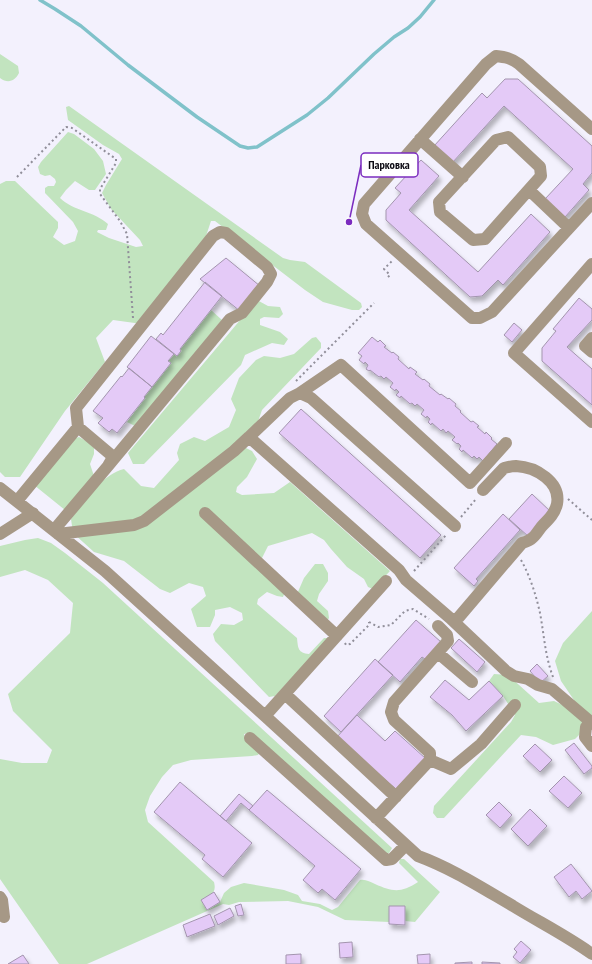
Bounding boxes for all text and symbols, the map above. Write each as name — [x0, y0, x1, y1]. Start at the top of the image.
callout: Парковка — [361, 153, 418, 177]
text: Парковка — [368, 157, 410, 172]

